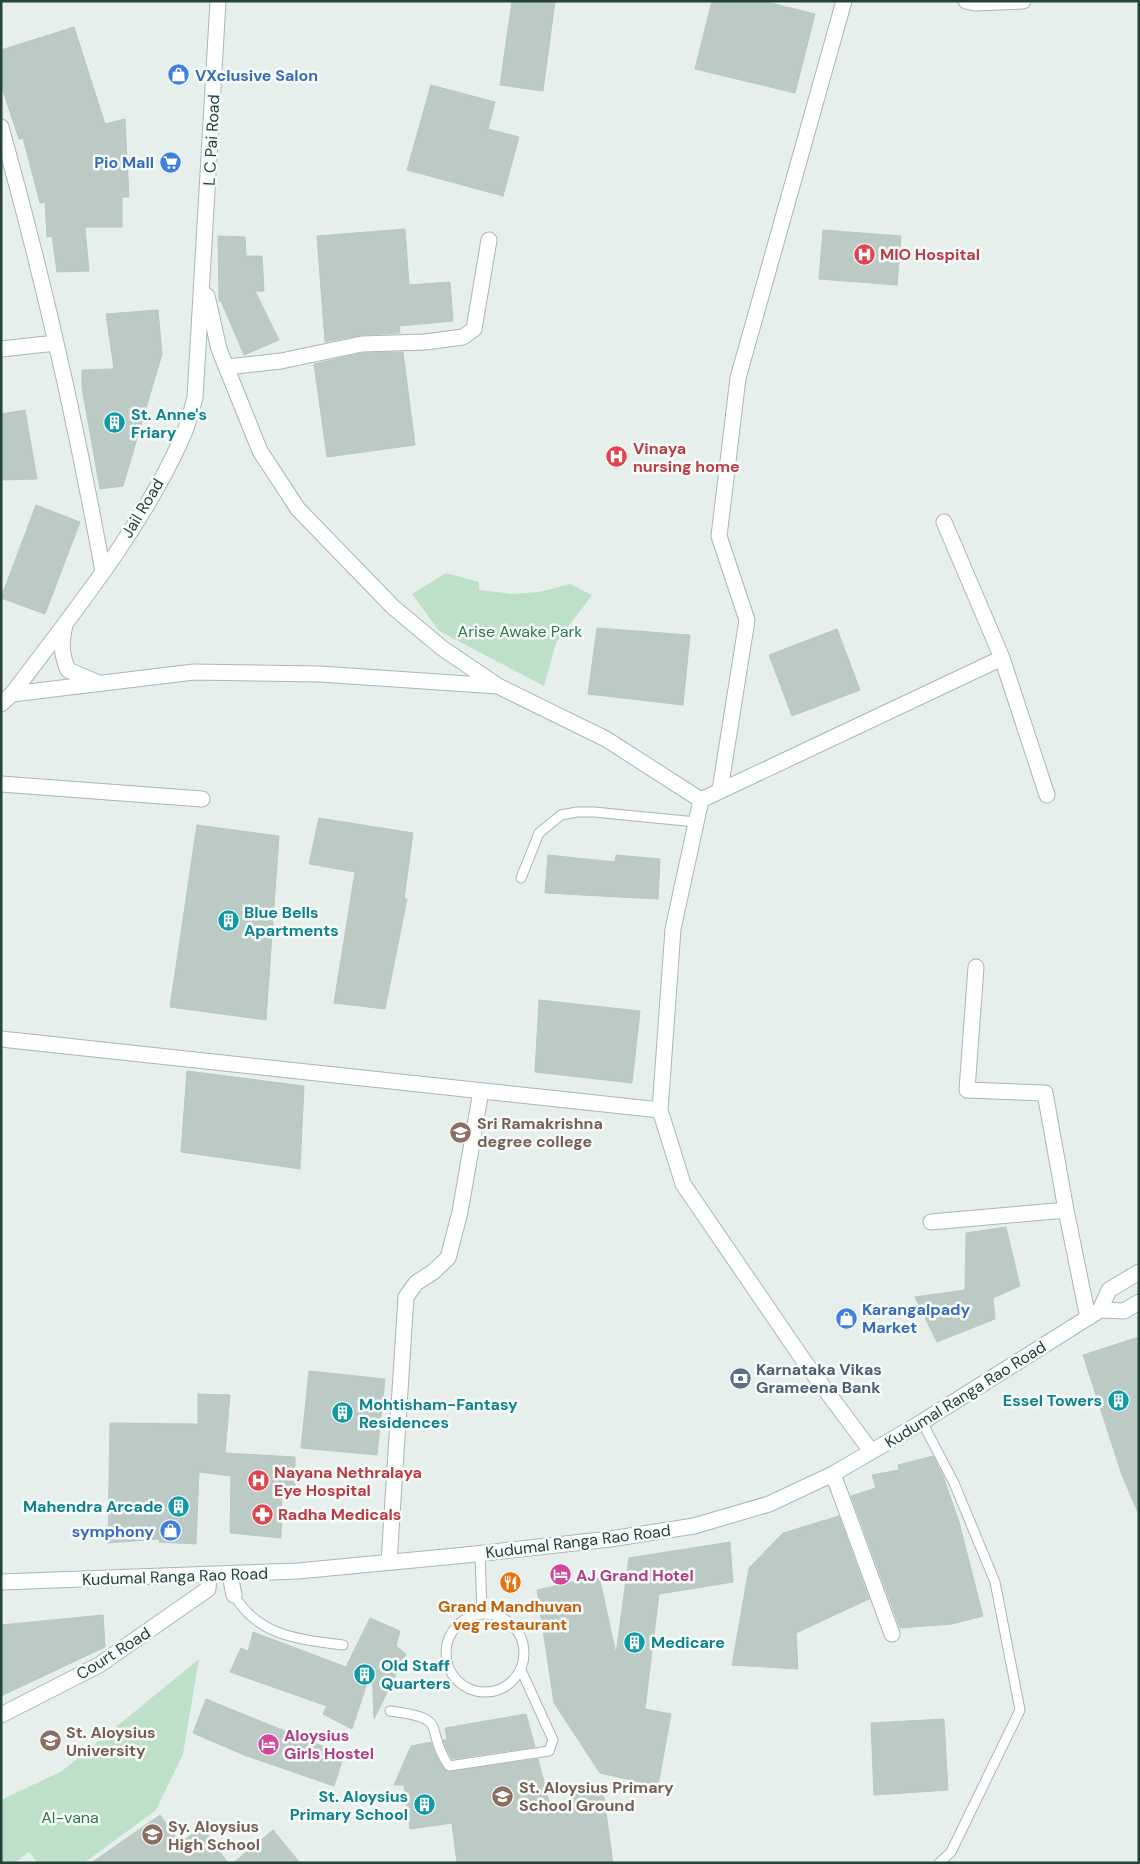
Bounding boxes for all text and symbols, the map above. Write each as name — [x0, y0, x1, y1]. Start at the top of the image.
shop icon: VXclusive Salon — [167, 63, 191, 87]
place label: VXclusive Salon — [195, 65, 318, 86]
street label: L C Pai Road — [199, 94, 224, 186]
supermarket icon: Pio Mall — [158, 150, 182, 174]
place label: Pio Mall — [94, 152, 154, 173]
hospital icon: MIO Hospital — [852, 242, 876, 266]
place label: MIO Hospital — [880, 244, 980, 265]
place label: St. Anne's Friary — [131, 404, 207, 443]
building icon: St. Anne's Friary — [103, 411, 127, 435]
place label: Vinaya nursing home — [633, 438, 740, 477]
hospital icon: Vinaya nursing home — [605, 445, 629, 469]
street label: Jail Road — [117, 475, 168, 542]
park label: Arise Awake Park — [458, 621, 582, 642]
place label: Blue Bells Apartments — [244, 902, 339, 941]
building icon: Blue Bells Apartments — [216, 909, 240, 933]
place label: Sri Ramakrishna degree college — [477, 1113, 603, 1152]
school or university icon: Sri Ramakrishna degree college — [449, 1120, 473, 1144]
place label: Karangalpady Market — [862, 1299, 971, 1338]
shop icon: Karangalpady Market — [834, 1306, 858, 1330]
street label: Kudumal Ranga Rao Road — [881, 1336, 1050, 1453]
place label: Karnataka Vikas Grameena Bank — [756, 1359, 882, 1398]
bank icon: Karnataka Vikas Grameena Bank — [728, 1366, 752, 1390]
building icon: Essel Towers — [1106, 1388, 1130, 1412]
place label: Essel Towers — [1003, 1390, 1102, 1411]
place label: Mohtisham-Fantasy Residences — [359, 1394, 518, 1433]
building icon: Mohtisham-Fantasy Residences — [331, 1401, 355, 1425]
place label: Nayana Nethralaya Eye Hospital — [274, 1462, 422, 1501]
hospital icon: Nayana Nethralaya Eye Hospital — [246, 1469, 270, 1493]
building icon: Mahendra Arcade — [167, 1494, 191, 1518]
place label: Mahendra Arcade — [23, 1496, 163, 1517]
pharmacy icon: Radha Medicals — [250, 1502, 274, 1526]
place label: Radha Medicals — [278, 1504, 401, 1525]
shop icon: symphony — [158, 1519, 182, 1543]
street label: Kudumal Ranga Rao Road — [484, 1520, 672, 1563]
place label: symphony — [72, 1521, 154, 1542]
street label: Kudumal Ranga Rao Road — [82, 1563, 268, 1590]
hotel icon: AJ Grand Hotel — [548, 1563, 572, 1587]
place label: AJ Grand Hotel — [576, 1565, 694, 1586]
restaurant icon: Grand Mandhuvan veg restaurant — [498, 1570, 522, 1594]
place label: Grand Mandhuvan veg restaurant — [438, 1596, 582, 1635]
street label: Court Road — [72, 1622, 154, 1685]
building icon: Medicare — [623, 1630, 647, 1654]
place label: Medicare — [651, 1632, 725, 1653]
place label: Old Staff Quarters — [381, 1655, 451, 1694]
building icon: Old Staff Quarters — [353, 1662, 377, 1686]
place label: St. Aloysius University — [66, 1722, 156, 1761]
place label: Aloysius Girls Hostel — [284, 1725, 374, 1764]
school or university icon: St. Aloysius University — [38, 1729, 62, 1753]
hotel icon: Aloysius Girls Hostel — [256, 1732, 280, 1756]
place label: St. Aloysius Primary School Ground — [519, 1777, 674, 1816]
school or university icon: St. Aloysius Primary School Ground — [491, 1784, 515, 1808]
place label: St. Aloysius Primary School — [290, 1786, 408, 1825]
building icon: St. Aloysius Primary School — [412, 1793, 436, 1817]
park label: Al-vana — [41, 1807, 99, 1828]
place label: Sy. Aloysius High School — [168, 1816, 260, 1855]
school or university icon: Sy. Aloysius High School — [140, 1823, 164, 1847]

